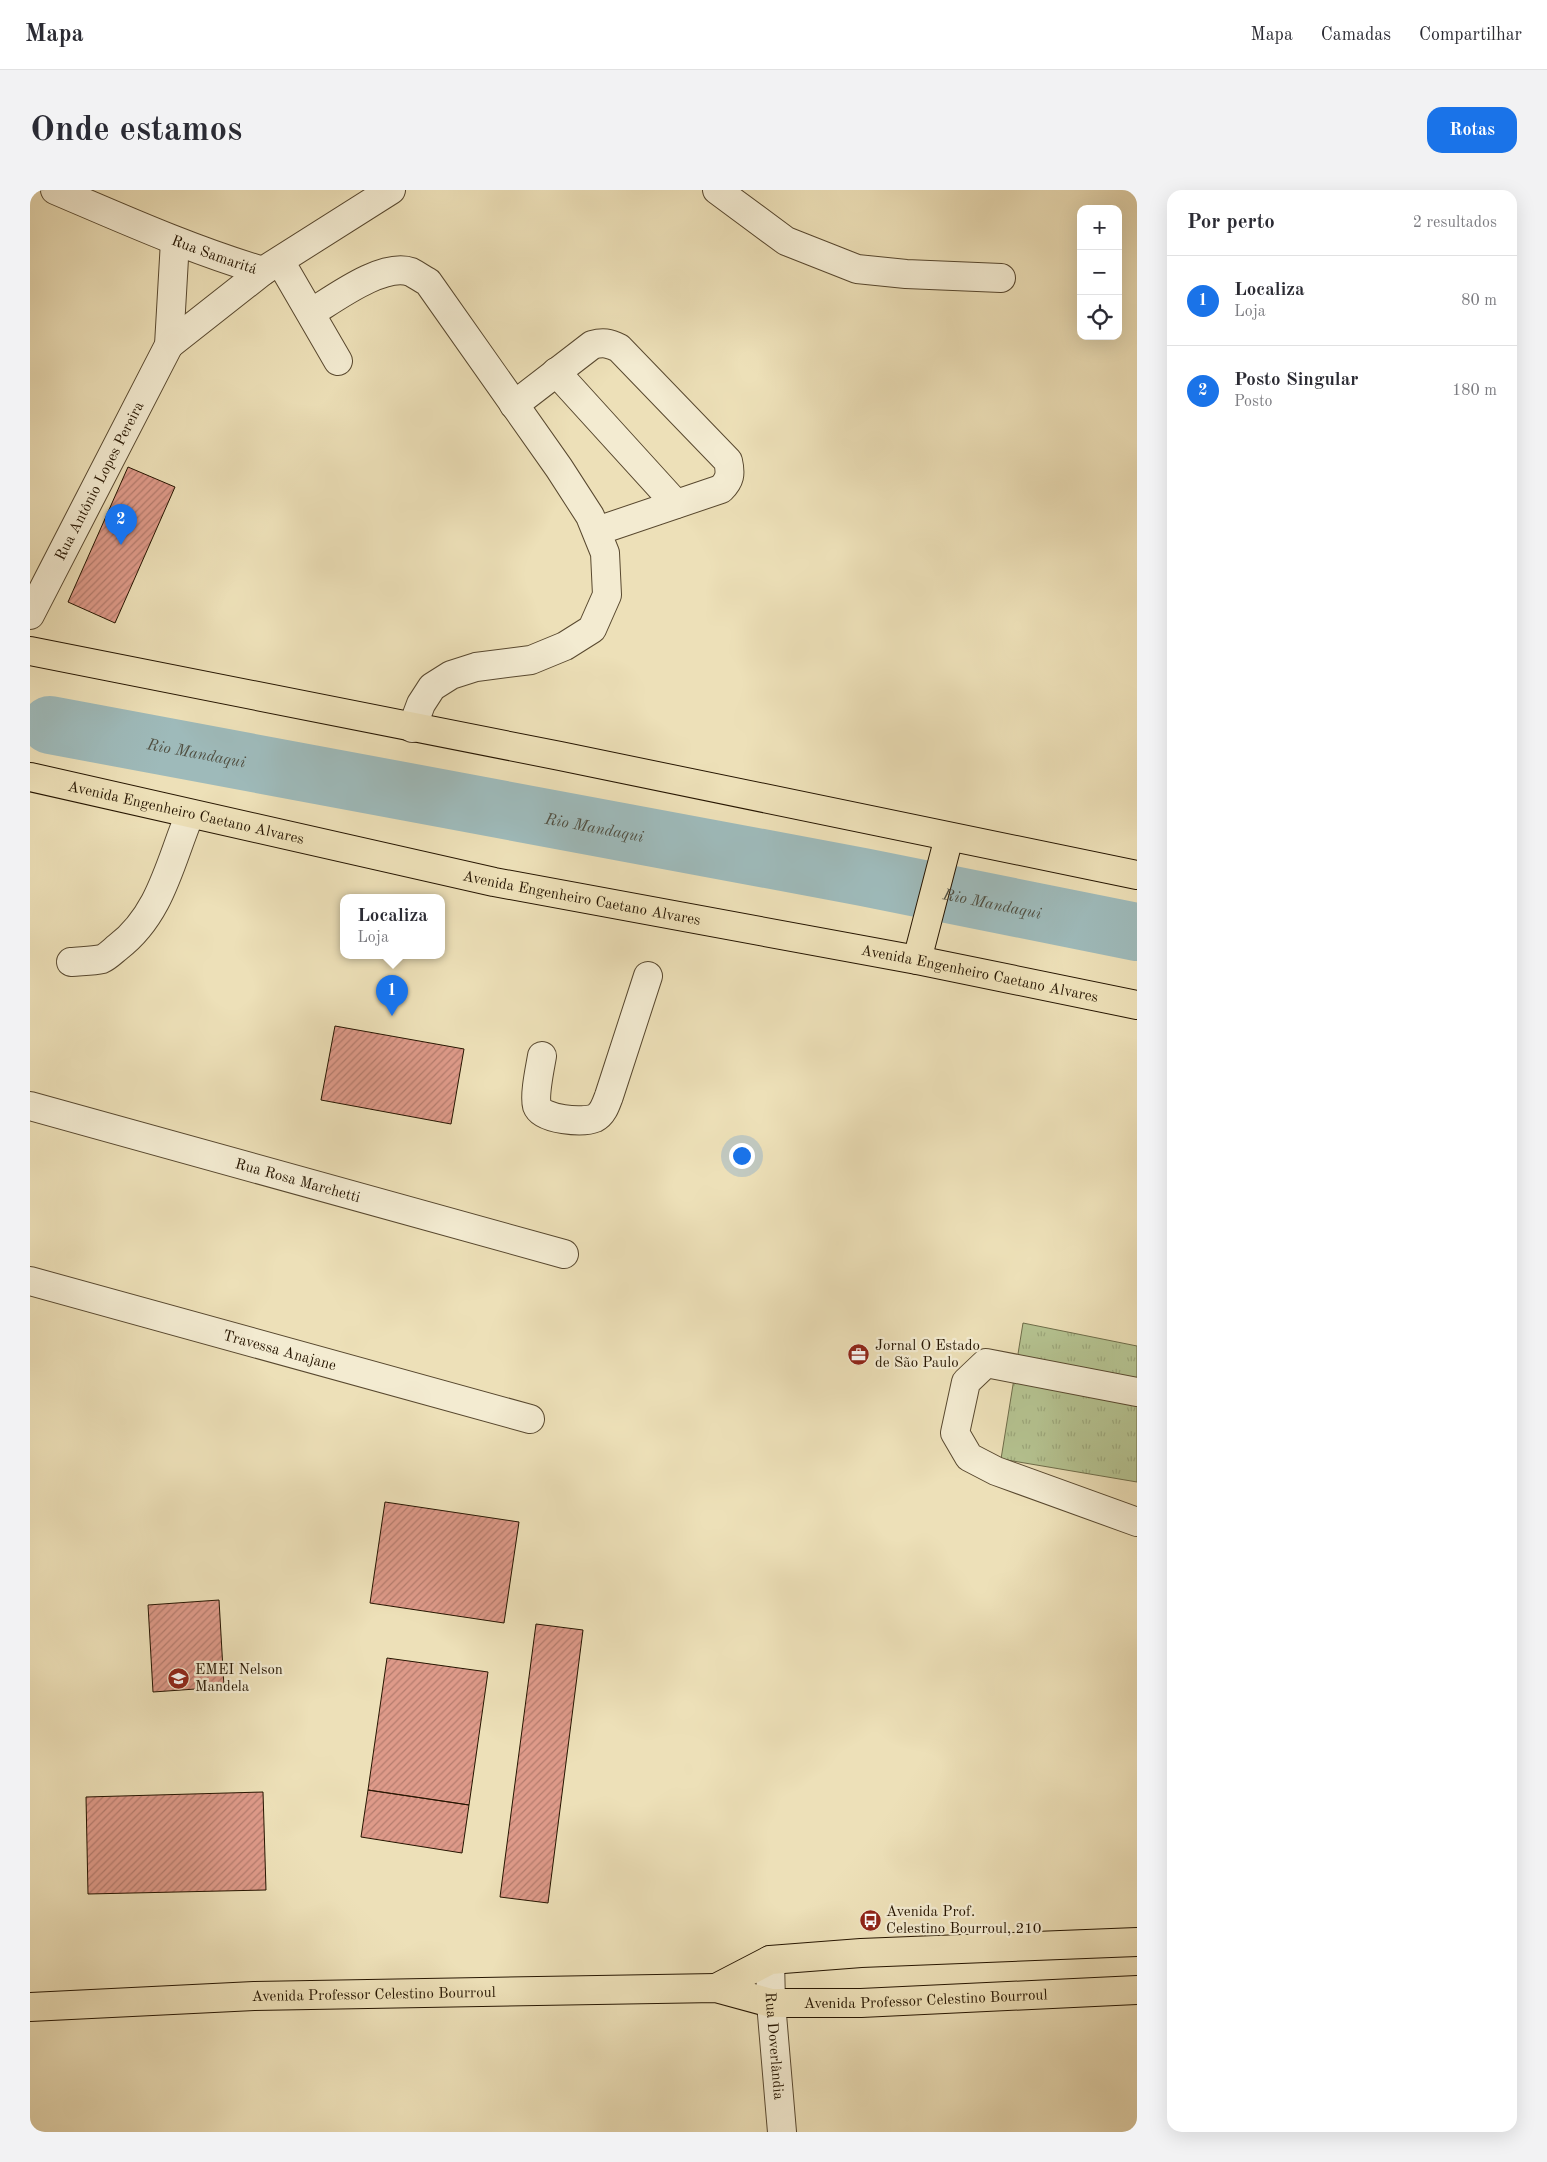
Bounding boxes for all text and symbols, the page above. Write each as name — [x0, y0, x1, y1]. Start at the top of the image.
text: Mapa — [25, 23, 84, 47]
text: Mapa — [1251, 26, 1293, 44]
text: Camadas — [1321, 26, 1391, 44]
text: Compartilhar — [1419, 26, 1522, 44]
button: Rotas — [1427, 107, 1517, 153]
text: Onde estamos — [30, 113, 242, 148]
map controls — [1077, 205, 1122, 340]
button: + — [1077, 205, 1122, 250]
text: Por perto — [1187, 212, 1275, 233]
text: 2 resultados — [1413, 215, 1497, 231]
street label: Rua Samaritá — [169, 234, 259, 278]
button: − — [1077, 250, 1122, 295]
text: Localiza — [1234, 281, 1305, 300]
text: 1 — [1198, 293, 1208, 309]
text: 80 m — [1461, 293, 1497, 309]
button: locate — [1077, 295, 1122, 340]
text: Loja — [1234, 304, 1266, 320]
text: Posto Singular — [1234, 371, 1359, 390]
text: 2 — [1198, 383, 1208, 399]
text: 180 m — [1452, 383, 1497, 399]
text: Posto — [1234, 394, 1272, 410]
street label: Rua Antônio Lopes Pereira — [53, 399, 148, 563]
pin: 2 — [105, 504, 137, 545]
water label: Rio Mandaqui — [144, 737, 247, 772]
street label: Avenida Engenheiro Caetano Alvares — [66, 780, 305, 848]
water label: Rio Mandaqui — [543, 812, 645, 846]
street label: Avenida Engenheiro Caetano Alvares — [461, 869, 702, 929]
water label: Rio Mandaqui — [940, 887, 1043, 923]
popup — [340, 894, 445, 959]
text: Localiza — [357, 907, 428, 926]
text: Loja — [357, 930, 389, 946]
street label: Avenida Engenheiro Caetano Alvares — [860, 944, 1099, 1006]
pin: 1 — [376, 975, 408, 1016]
your location — [729, 1143, 755, 1169]
street label: Rua Rosa Marchetti — [233, 1157, 362, 1206]
street label: Travessa Anajane — [221, 1329, 338, 1374]
place label: Jornal O Estado de São Paulo — [875, 1339, 980, 1371]
office icon: Jornal O Estado de São Paulo — [847, 1342, 871, 1366]
place label: EMEI Nelson Mandela — [195, 1663, 283, 1695]
school or university icon: EMEI Nelson Mandela — [167, 1666, 191, 1690]
place label: Avenida Prof. Celestino Bourroul, 210 — [886, 1905, 1042, 1937]
bus stop icon: Avenida Prof. Celestino Bourroul, 210 — [858, 1908, 882, 1932]
street label: Avenida Professor Celestino Bourroul — [252, 1986, 496, 2005]
street label: Avenida Professor Celestino Bourroul — [804, 1988, 1048, 2012]
street label: Rua Doverlândia — [762, 1992, 785, 2101]

